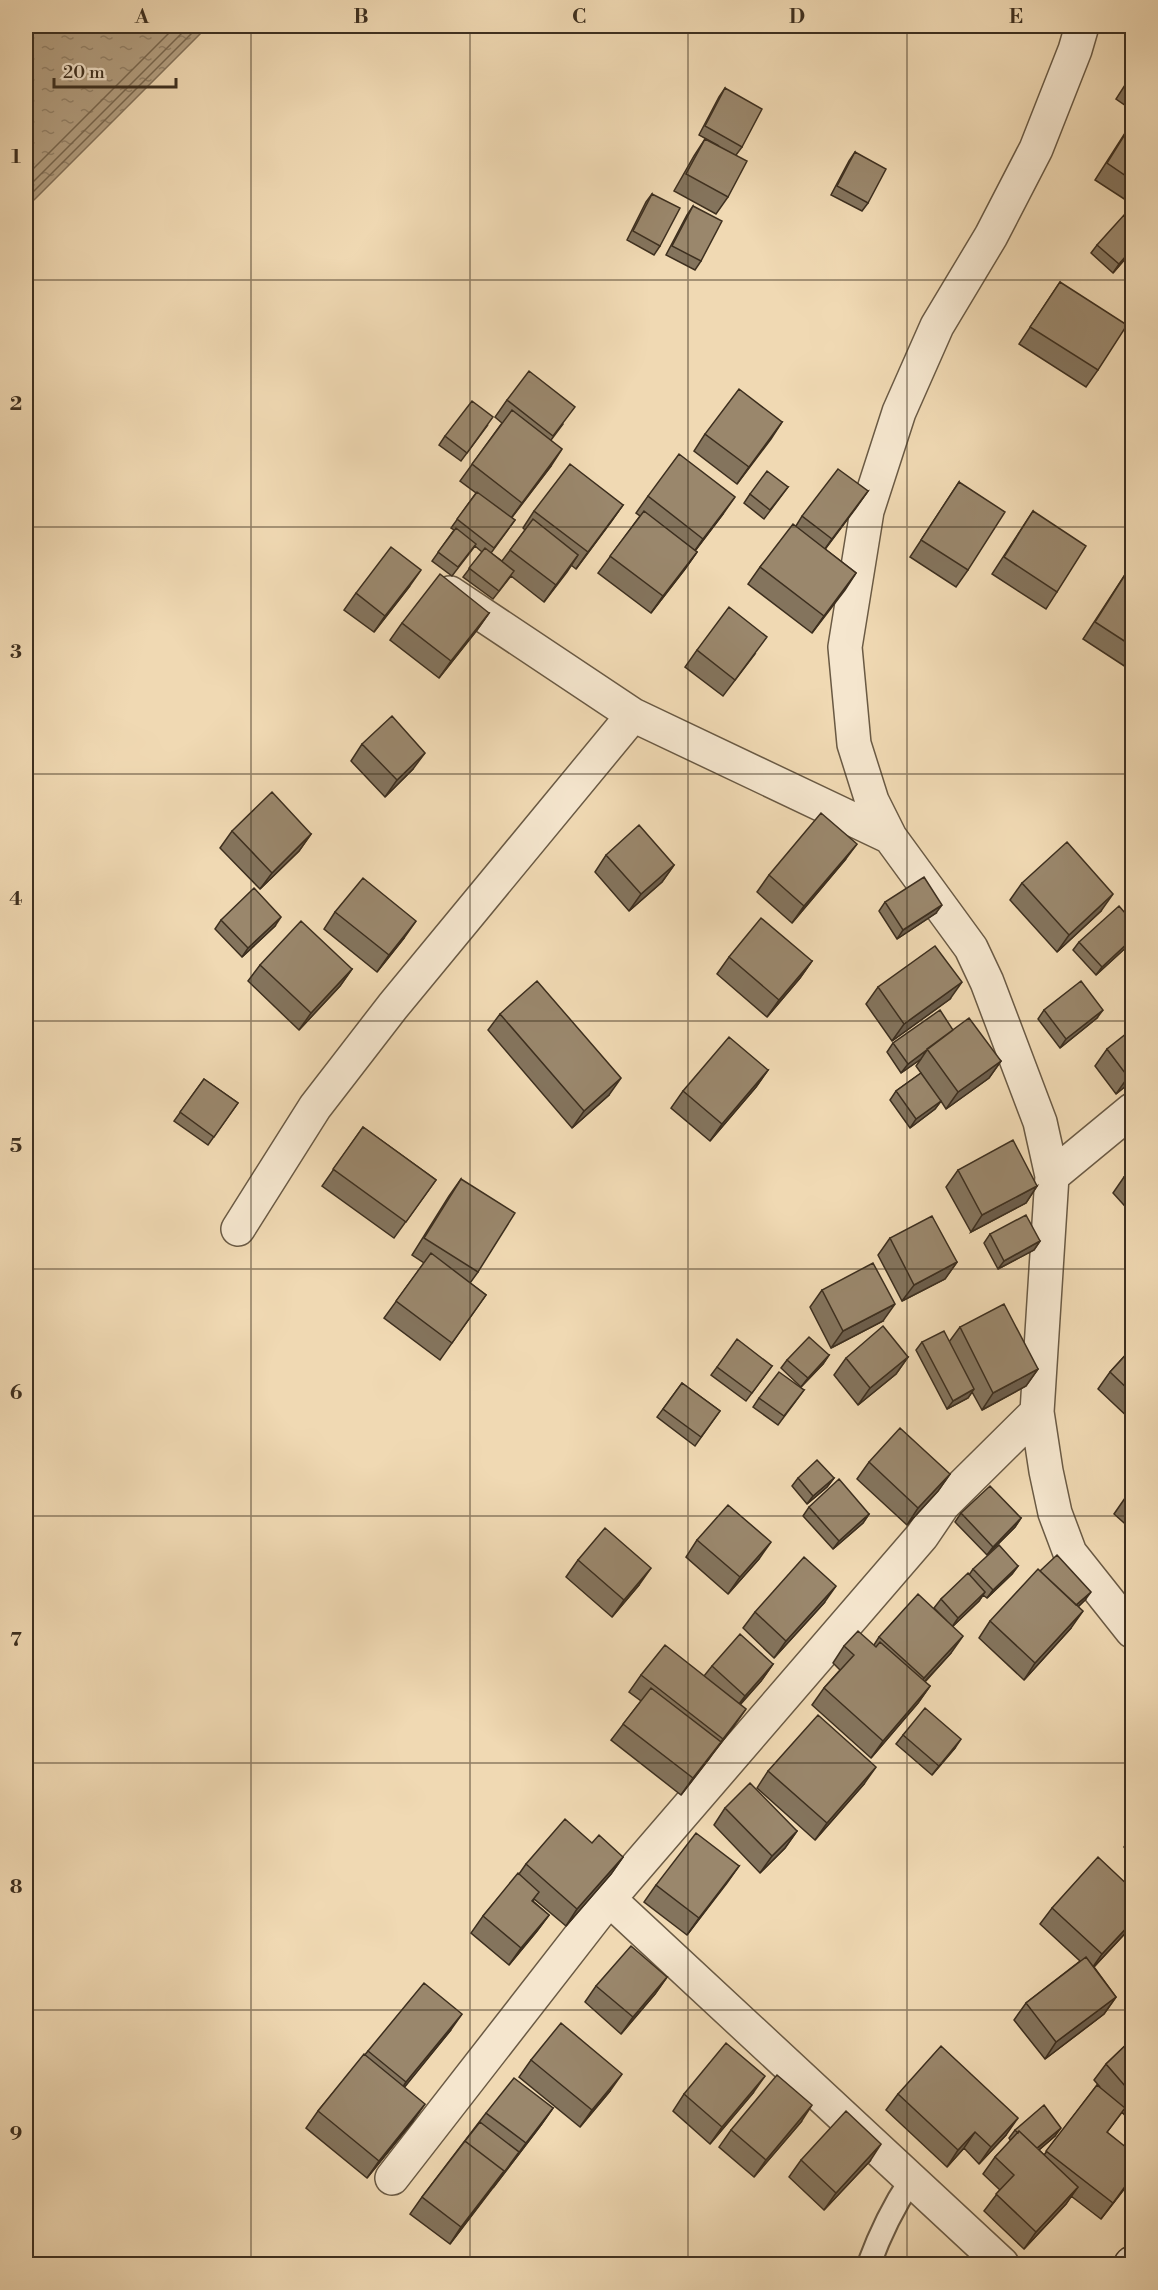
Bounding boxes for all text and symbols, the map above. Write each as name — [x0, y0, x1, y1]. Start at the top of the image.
text: A — [134, 5, 150, 30]
text: B — [353, 5, 369, 30]
text: C — [572, 5, 586, 30]
text: D — [789, 5, 805, 30]
text: E — [1009, 5, 1023, 30]
scale bar — [54, 51, 176, 89]
text: 20 m — [63, 61, 105, 84]
text: 1 — [11, 145, 21, 170]
text: 2 — [10, 392, 22, 417]
text: 3 — [10, 640, 22, 665]
text: 4 — [9, 887, 23, 912]
text: 5 — [10, 1134, 22, 1159]
text: 6 — [10, 1381, 23, 1406]
text: 7 — [10, 1628, 22, 1653]
text: 8 — [10, 1875, 23, 1900]
text: 9 — [10, 2122, 22, 2147]

